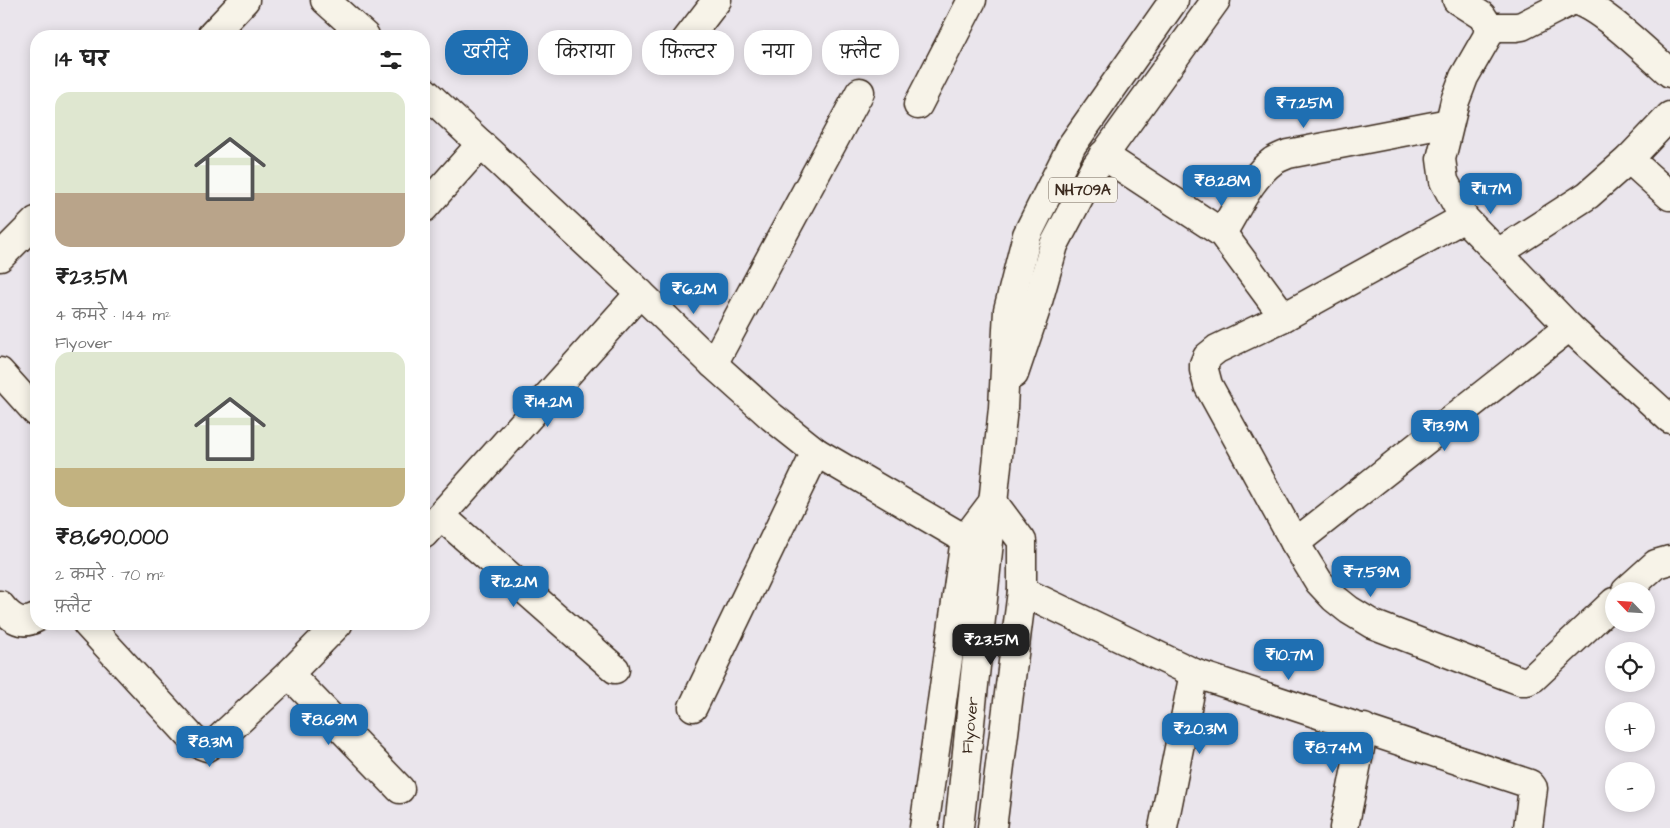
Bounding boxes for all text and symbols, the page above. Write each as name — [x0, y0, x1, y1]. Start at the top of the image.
chip: खरीदें — [445, 30, 528, 75]
chip: किराया — [538, 30, 632, 75]
chip: फ़िल्टर — [642, 30, 734, 75]
chip: नया — [744, 30, 812, 75]
chip: फ़्लैट — [822, 30, 899, 75]
text: 14 घर — [55, 45, 108, 74]
icon: filters — [377, 46, 405, 74]
pin: ₹7.25M — [1263, 86, 1345, 129]
text: ₹7.25M — [1276, 92, 1332, 114]
icon: home — [185, 124, 275, 214]
pin: ₹8.28M — [1181, 164, 1263, 207]
text: ₹8.28M — [1194, 170, 1250, 192]
pin: ₹11.7M — [1450, 172, 1532, 215]
road number: NH709A — [1049, 178, 1117, 202]
text: ₹11.7M — [1471, 178, 1511, 200]
text: ₹23.5M — [55, 263, 127, 292]
pin: ₹6.2M — [659, 272, 729, 315]
text: ₹6.2M — [671, 278, 717, 300]
text: 4 कमरे · 144 m² — [55, 304, 171, 326]
text: Flyover — [55, 332, 112, 354]
icon: home — [185, 384, 275, 474]
pin: ₹14.2M — [507, 386, 589, 428]
text: ₹14.2M — [524, 391, 572, 413]
pin: ₹13.9M — [1404, 410, 1486, 452]
text: ₹13.9M — [1422, 415, 1468, 437]
text: ₹8,690,000 — [55, 523, 169, 552]
pin: ₹7.59M — [1330, 556, 1412, 598]
text: ₹7.59M — [1343, 561, 1399, 583]
text: 2 कमरे · 70 m² — [55, 564, 165, 586]
pin: ₹12.2M — [473, 566, 555, 608]
text: ₹12.2M — [491, 571, 537, 593]
north arrow — [1605, 582, 1655, 632]
map controls — [1605, 582, 1655, 812]
text: फ़्लैट — [55, 596, 91, 618]
pin: ₹23.5M — [950, 624, 1032, 666]
text: ₹23.5M — [963, 629, 1019, 651]
pin: ₹10.7M — [1248, 638, 1330, 681]
button: locate — [1605, 642, 1655, 692]
text: ₹10.7M — [1265, 644, 1313, 666]
street label: Flyover — [956, 695, 985, 755]
button: + — [1605, 702, 1655, 752]
pin: ₹8.69M — [288, 704, 370, 746]
text: ₹8.69M — [301, 709, 357, 731]
pin: ₹20.3M — [1159, 712, 1241, 755]
text: ₹20.3M — [1173, 718, 1227, 740]
pin: ₹8.3M — [175, 726, 245, 768]
text: ₹8.3M — [188, 731, 232, 753]
pin: ₹8.74M — [1292, 732, 1374, 774]
text: ₹8.74M — [1304, 737, 1362, 759]
button: − — [1605, 762, 1655, 812]

